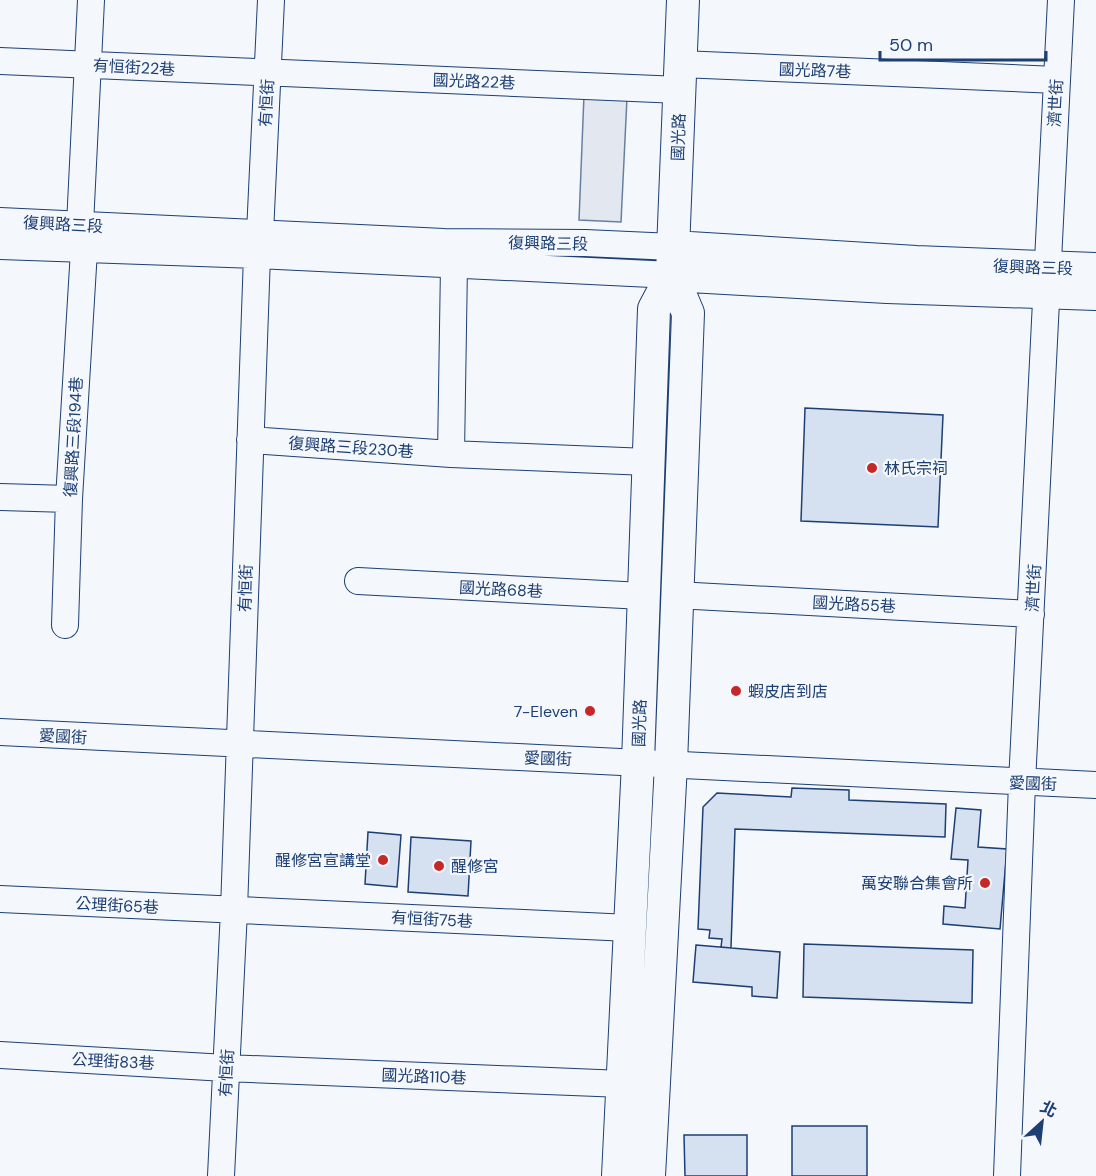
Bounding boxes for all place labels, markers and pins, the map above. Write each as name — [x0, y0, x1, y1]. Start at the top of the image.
place label: 林氏宗祠 — [884, 458, 948, 479]
marker: 林氏宗祠 — [865, 461, 879, 475]
place label: 蝦皮店到店 — [748, 681, 828, 702]
marker: 蝦皮店到店 — [729, 684, 743, 698]
place label: 7-Eleven — [514, 701, 578, 722]
marker: 7-Eleven — [583, 704, 597, 718]
place label: 醒修宮宣講堂 — [275, 850, 371, 871]
marker: 醒修宮宣講堂 — [376, 853, 390, 867]
place label: 醒修宮 — [451, 856, 499, 877]
marker: 醒修宮 — [432, 859, 446, 873]
place label: 萬安聯合集會所 — [861, 873, 973, 894]
marker: 萬安聯合集會所 — [978, 876, 992, 890]

